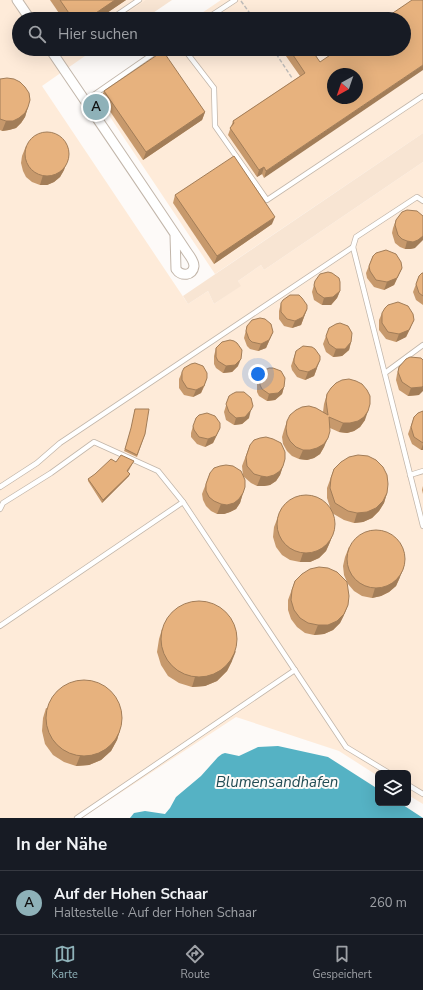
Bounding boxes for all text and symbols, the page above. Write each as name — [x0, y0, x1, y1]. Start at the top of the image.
search box — [12, 12, 411, 56]
icon: search — [26, 23, 48, 45]
text: Hier suchen — [58, 24, 138, 44]
north arrow — [327, 68, 363, 104]
pin: A — [83, 92, 109, 122]
your location — [248, 364, 268, 384]
map controls — [375, 770, 411, 806]
button: layers — [375, 770, 411, 806]
water label: Blumensandhafen — [216, 772, 338, 792]
text: In der Nähe — [16, 833, 107, 856]
text: Auf der Hohen Schaar — [54, 884, 208, 904]
text: A — [24, 894, 34, 912]
text: 260 m — [369, 894, 407, 912]
text: Haltestelle · Auf der Hohen Schaar — [54, 904, 257, 922]
tab: Karte — [51, 943, 78, 982]
tab: Route — [181, 943, 210, 982]
tab: Gespeichert — [312, 943, 372, 982]

